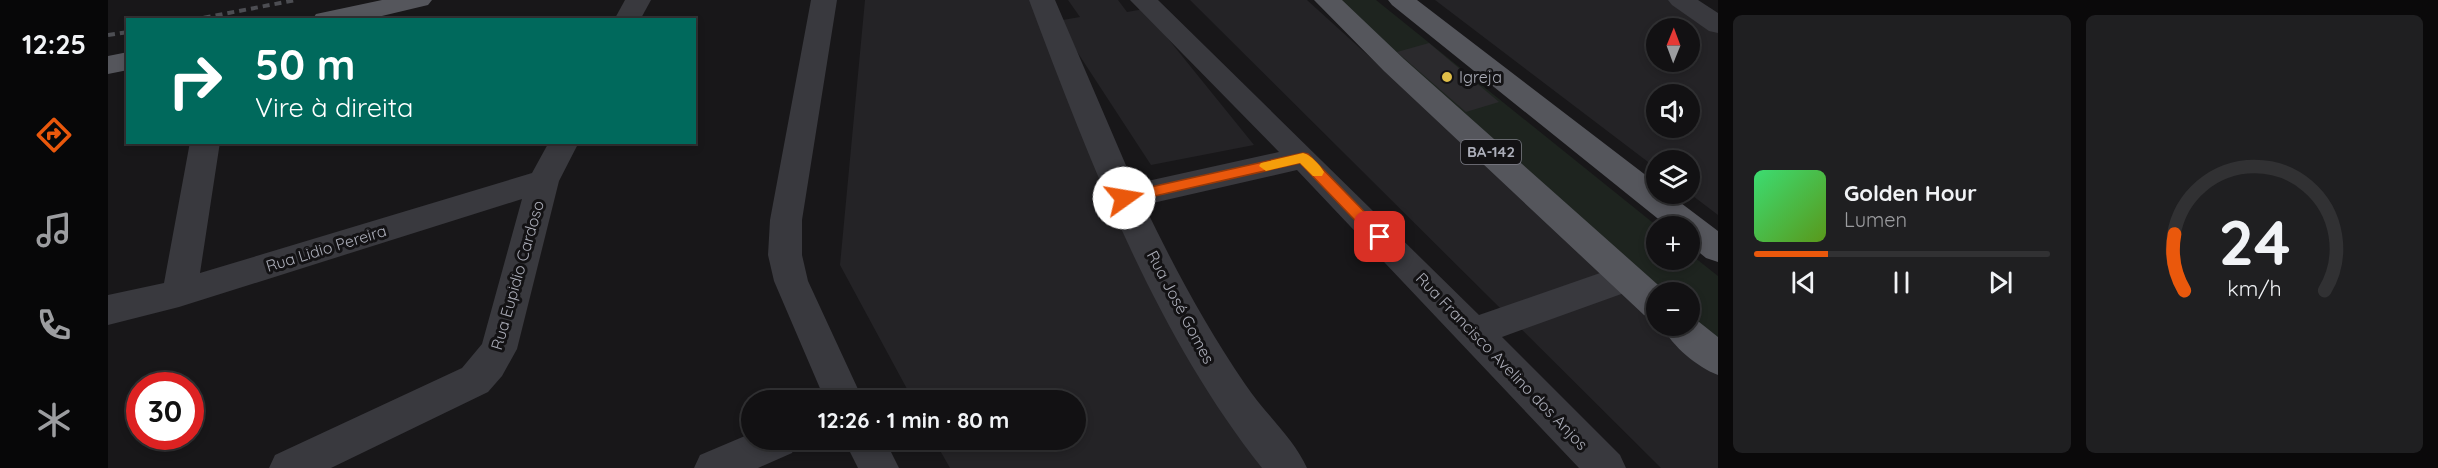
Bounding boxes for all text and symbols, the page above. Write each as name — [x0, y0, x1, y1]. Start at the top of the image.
north arrow — [1646, 18, 1700, 72]
map controls — [1646, 18, 1700, 336]
text: 12:25 — [22, 27, 86, 61]
text: 50 m — [255, 38, 355, 91]
icon: right — [156, 42, 234, 120]
place label: Igreja — [1459, 67, 1502, 87]
marker: Igreja — [1440, 70, 1454, 84]
button: sound — [1646, 84, 1700, 138]
text: Vire à direita — [255, 90, 413, 124]
icon: directions — [33, 114, 75, 156]
road number: BA-142 — [1461, 140, 1521, 164]
button: layers — [1646, 150, 1700, 204]
position arrow — [1092, 166, 1156, 230]
text: Golden Hour — [1844, 179, 1977, 207]
street label: Rua Eupidio Cardoso — [486, 198, 548, 352]
text: 24 — [2218, 203, 2290, 281]
text: Lumen — [1844, 207, 1907, 232]
icon: music — [33, 209, 75, 251]
pin — [1354, 211, 1405, 262]
button: + — [1646, 216, 1700, 270]
street label: Rua Lidio Pereira — [263, 220, 389, 276]
icon: arrive — [1363, 220, 1396, 253]
street label: Rua José Gomes — [1143, 247, 1219, 367]
icon: previous — [1787, 266, 1820, 299]
icon: pause — [1885, 266, 1918, 299]
icon: next — [1984, 266, 2017, 299]
street label: Rua Francisco Avelino dos Anjos — [1412, 268, 1592, 454]
text: km/h — [2227, 275, 2281, 301]
button: − — [1646, 282, 1700, 336]
icon: phone — [33, 304, 75, 346]
speed limit sign: 30 — [126, 372, 204, 450]
icon: climate — [33, 399, 75, 441]
text: 12:26 · 1 min · 80 m — [818, 406, 1009, 434]

